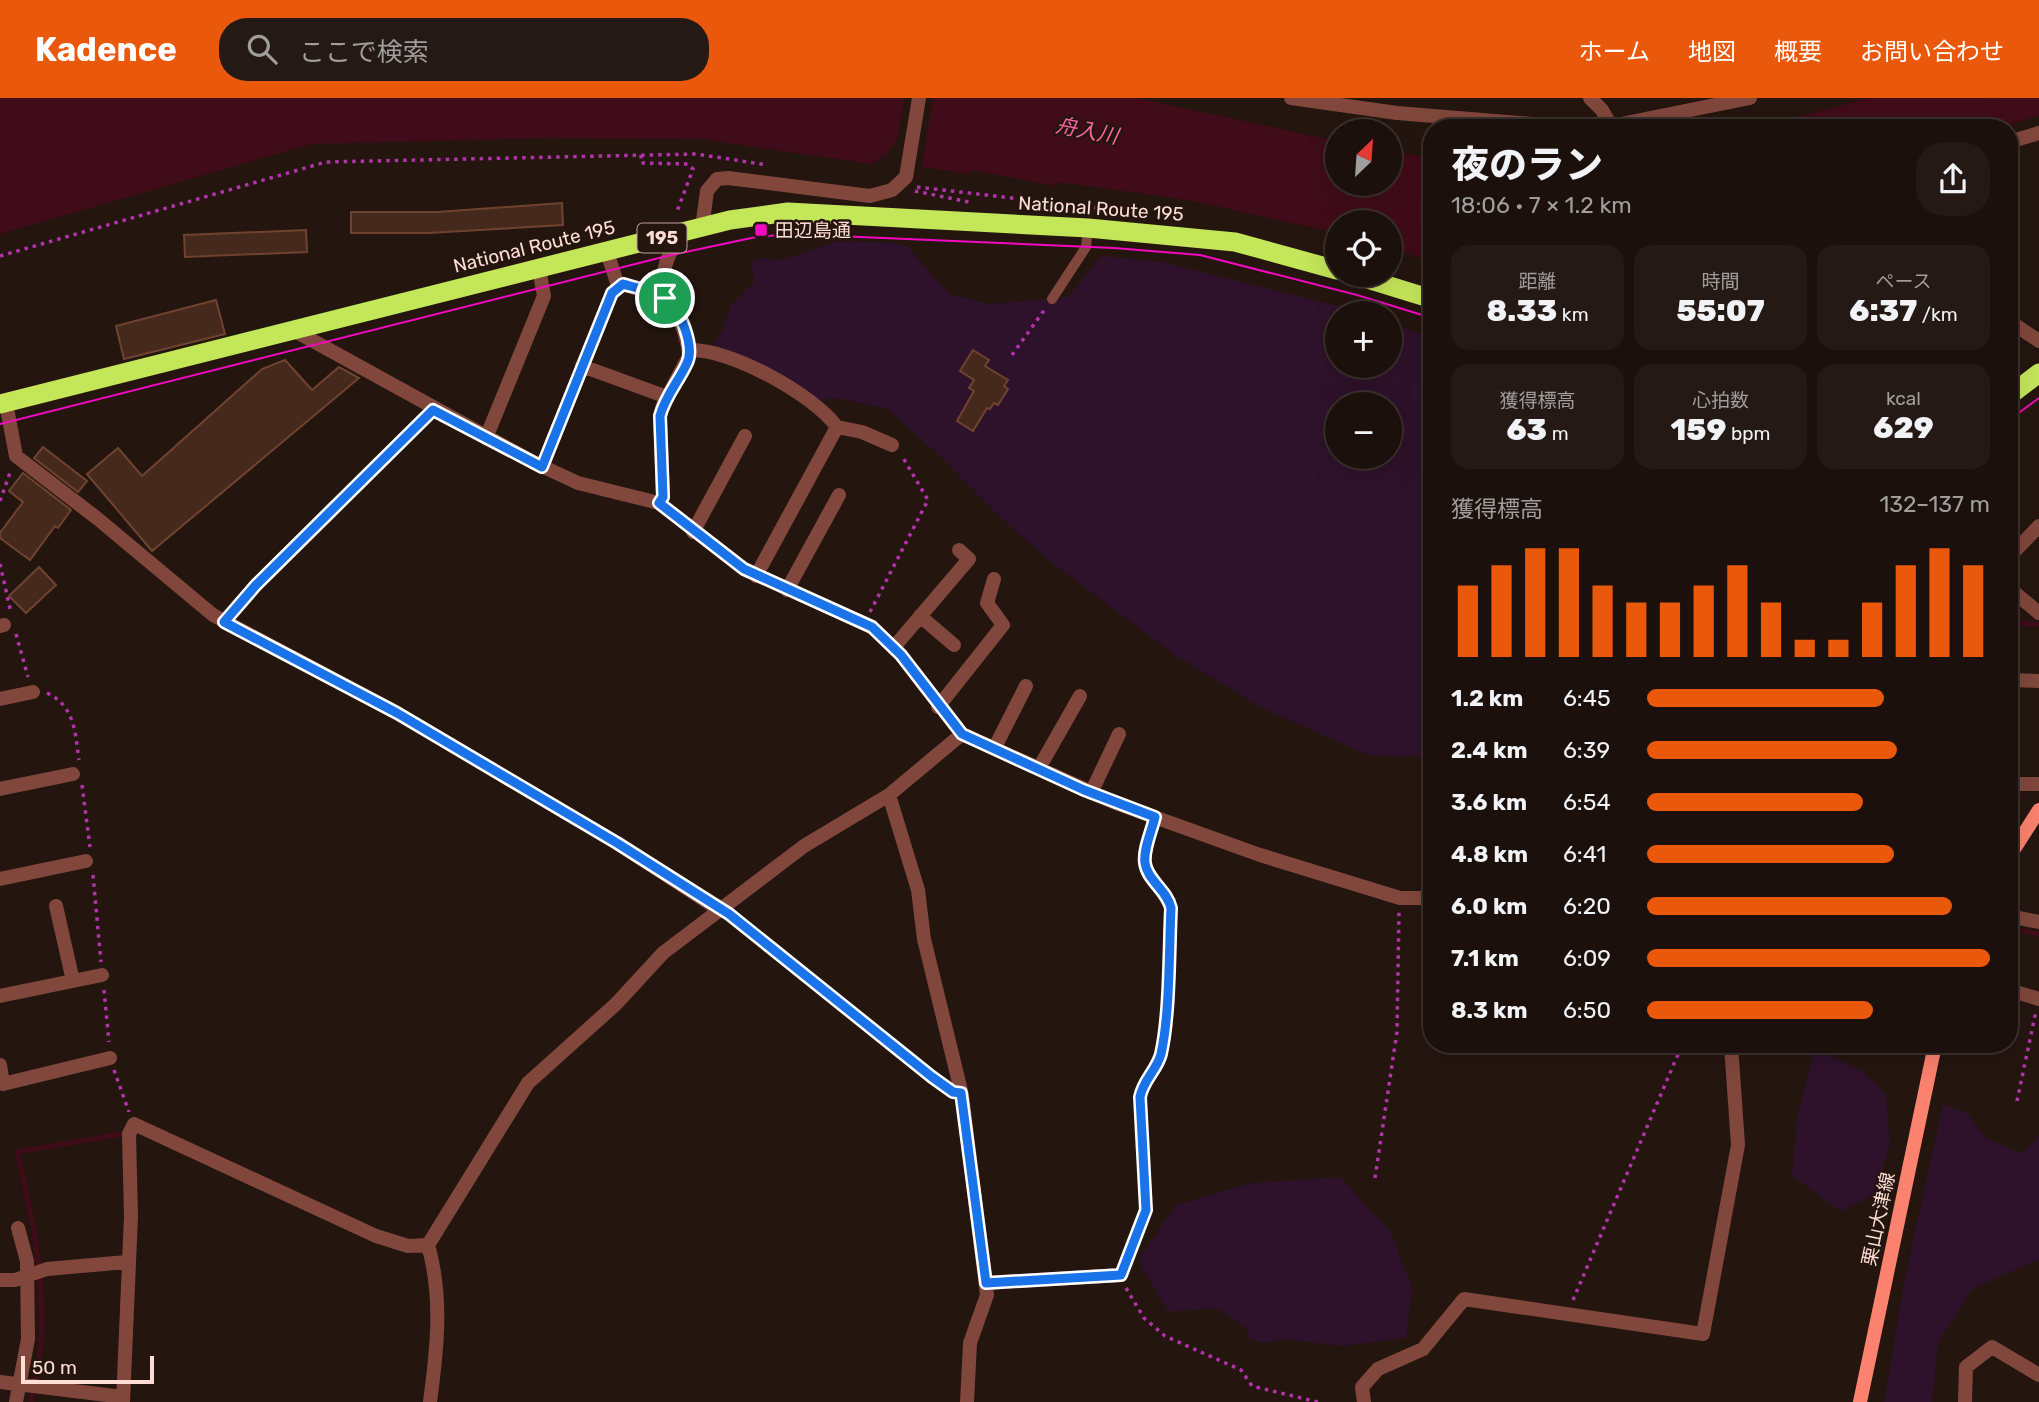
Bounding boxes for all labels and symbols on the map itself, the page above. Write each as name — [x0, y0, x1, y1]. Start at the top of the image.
water label: 舟入川 — [1054, 112, 1122, 149]
north arrow — [1325, 119, 1402, 196]
street label: National Route 195 — [1017, 191, 1185, 226]
street label: National Route 195 — [451, 215, 617, 278]
place label: 田辺島通 — [775, 219, 851, 242]
marker: 田辺島通 — [753, 222, 769, 238]
road number: 195 — [638, 223, 686, 252]
pin — [635, 268, 695, 328]
street label: 栗山大津線 — [1857, 1170, 1900, 1268]
scale bar — [21, 1353, 154, 1385]

